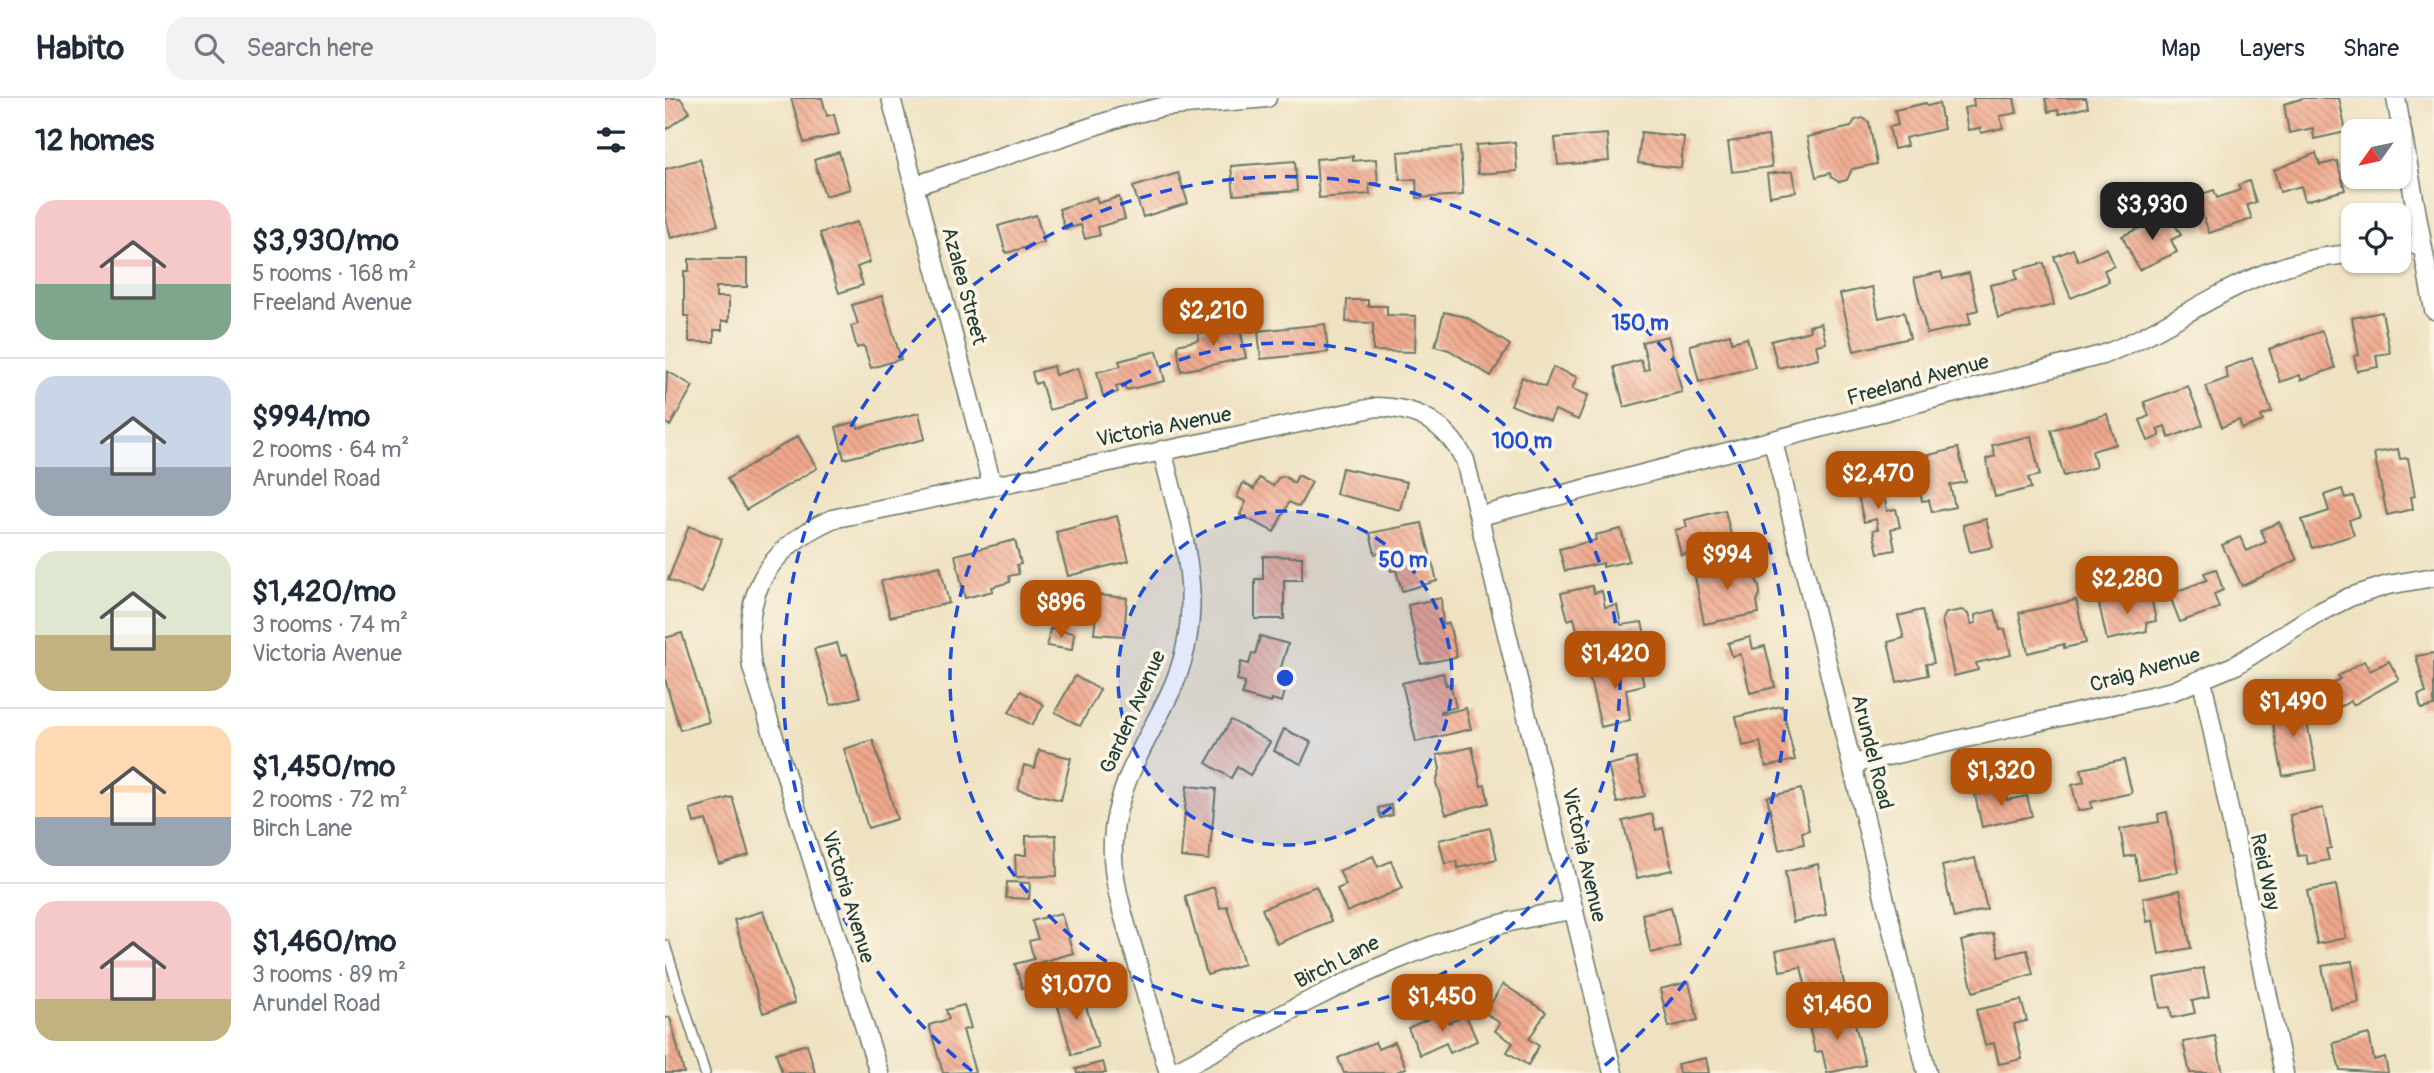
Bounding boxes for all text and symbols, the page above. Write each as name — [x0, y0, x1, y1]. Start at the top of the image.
search box — [166, 17, 656, 80]
text: Habito — [35, 28, 124, 69]
icon: search — [190, 29, 228, 67]
text: Search here — [246, 32, 373, 64]
text: Map — [2161, 34, 2201, 63]
text: Layers — [2239, 34, 2305, 63]
text: Share — [2343, 34, 2399, 63]
north arrow — [2341, 119, 2411, 189]
map controls — [2341, 119, 2411, 273]
icon: filters — [592, 121, 630, 159]
text: 12 homes — [35, 122, 154, 159]
pin: $3,930 — [2095, 183, 2209, 242]
text: $3,930 — [2116, 190, 2188, 219]
button: locate — [2341, 203, 2411, 273]
text: $3,930/mo — [252, 222, 399, 259]
street label: Azalea Street — [935, 224, 993, 348]
icon: home — [91, 228, 175, 312]
text: 5 rooms · 168 m² — [252, 259, 416, 288]
text: Freeland Avenue — [252, 288, 412, 317]
pin: $2,210 — [1156, 288, 1270, 348]
text: $2,210 — [1179, 296, 1247, 325]
text: 150 m — [1611, 310, 1669, 337]
street label: Freeland Avenue — [1844, 348, 1993, 412]
text: $994/mo — [252, 398, 370, 435]
street label: Victoria Avenue — [1094, 401, 1234, 453]
icon: home — [91, 404, 175, 488]
text: 100 m — [1492, 428, 1552, 455]
text: 2 rooms · 64 m² — [252, 435, 409, 464]
pin: $2,470 — [1821, 452, 1935, 511]
text: $2,470 — [1842, 459, 1914, 488]
text: Arundel Road — [252, 464, 381, 493]
pin: $994 — [1686, 532, 1768, 592]
text: $994 — [1702, 540, 1752, 569]
text: 50 m — [1379, 547, 1428, 574]
pin: $2,280 — [2070, 556, 2184, 616]
text: $2,280 — [2091, 564, 2163, 593]
text: $1,420/mo — [252, 573, 396, 610]
icon: home — [91, 579, 175, 663]
pin: $896 — [1020, 580, 1102, 640]
text: $896 — [1036, 588, 1086, 617]
text: 3 rooms · 74 m² — [252, 610, 408, 639]
pin: $1,420 — [1558, 632, 1672, 691]
text: Victoria Avenue — [252, 639, 402, 668]
text: $1,420 — [1580, 639, 1650, 668]
street label: Craig Avenue — [2087, 641, 2204, 699]
street label: Garden Avenue — [1094, 646, 1172, 778]
centre of rings — [1273, 666, 1297, 690]
pin: $1,490 — [2236, 680, 2350, 739]
text: $1,490 — [2259, 687, 2327, 716]
street label: Arundel Road — [1845, 692, 1899, 812]
text: $1,450/mo — [252, 748, 395, 785]
pin: $1,320 — [1944, 748, 2058, 808]
icon: home — [91, 754, 175, 838]
text: $1,320 — [1967, 756, 2035, 785]
text: 2 rooms · 72 m² — [252, 785, 408, 814]
street label: Victoria Avenue — [1555, 785, 1613, 925]
text: Birch Lane — [252, 814, 352, 843]
street label: Victoria Avenue — [815, 828, 881, 967]
street label: Reid Way — [2244, 831, 2286, 913]
text: $1,460/mo — [252, 923, 396, 960]
icon: home — [91, 929, 175, 1013]
street label: Birch Lane — [1290, 929, 1384, 995]
text: 3 rooms · 89 m² — [252, 960, 406, 989]
pin: $1,070 — [1019, 962, 1133, 1022]
text: $1,070 — [1041, 970, 1111, 999]
pin: $1,450 — [1385, 974, 1499, 1034]
text: $1,450 — [1408, 982, 1476, 1011]
pin: $1,460 — [1780, 982, 1894, 1042]
text: Arundel Road — [252, 989, 381, 1018]
text: $1,460 — [1802, 990, 1872, 1019]

